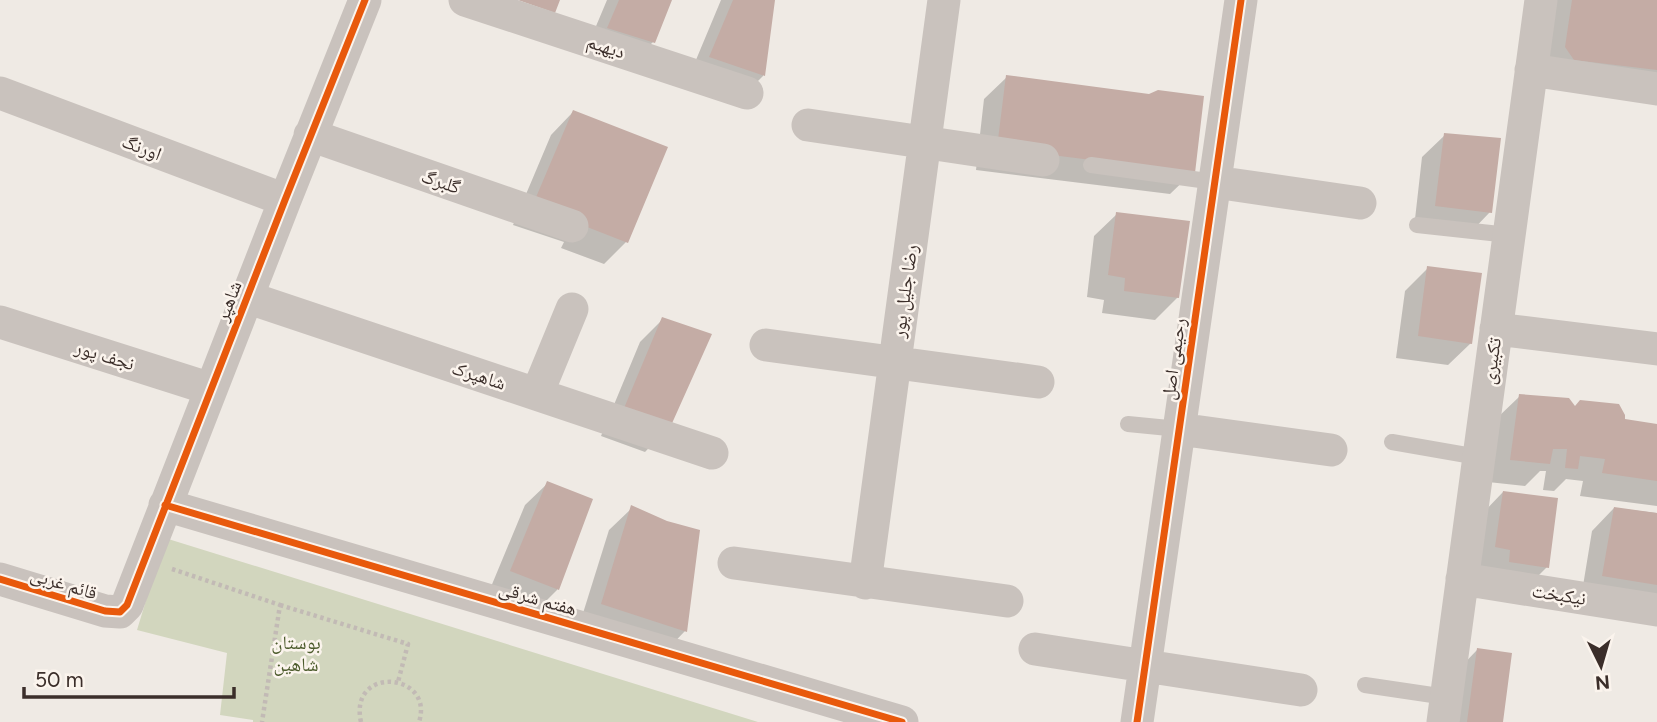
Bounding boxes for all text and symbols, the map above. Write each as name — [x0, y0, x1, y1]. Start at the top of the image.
street label: دیهیم — [584, 30, 628, 64]
street label: اورنگ — [119, 129, 165, 165]
street label: گلبرگ — [418, 164, 463, 199]
street label: رضا جلیل پور — [886, 243, 923, 340]
street label: شاهپر — [210, 278, 247, 326]
street label: رحیمی اصل — [1156, 317, 1191, 402]
street label: نجف پور — [71, 335, 137, 376]
street label: تکبیری — [1477, 336, 1506, 386]
street label: شاهپرک — [449, 356, 509, 395]
street label: قائم غربی — [28, 562, 100, 605]
street label: هفتم شرقی — [496, 576, 579, 621]
street label: نیکبخت — [1530, 579, 1588, 610]
park label: بوستان شاهین — [271, 631, 321, 676]
north arrow — [1566, 631, 1636, 701]
scale bar — [24, 656, 234, 700]
text: 50 m — [35, 667, 84, 692]
text: N — [1594, 670, 1611, 695]

